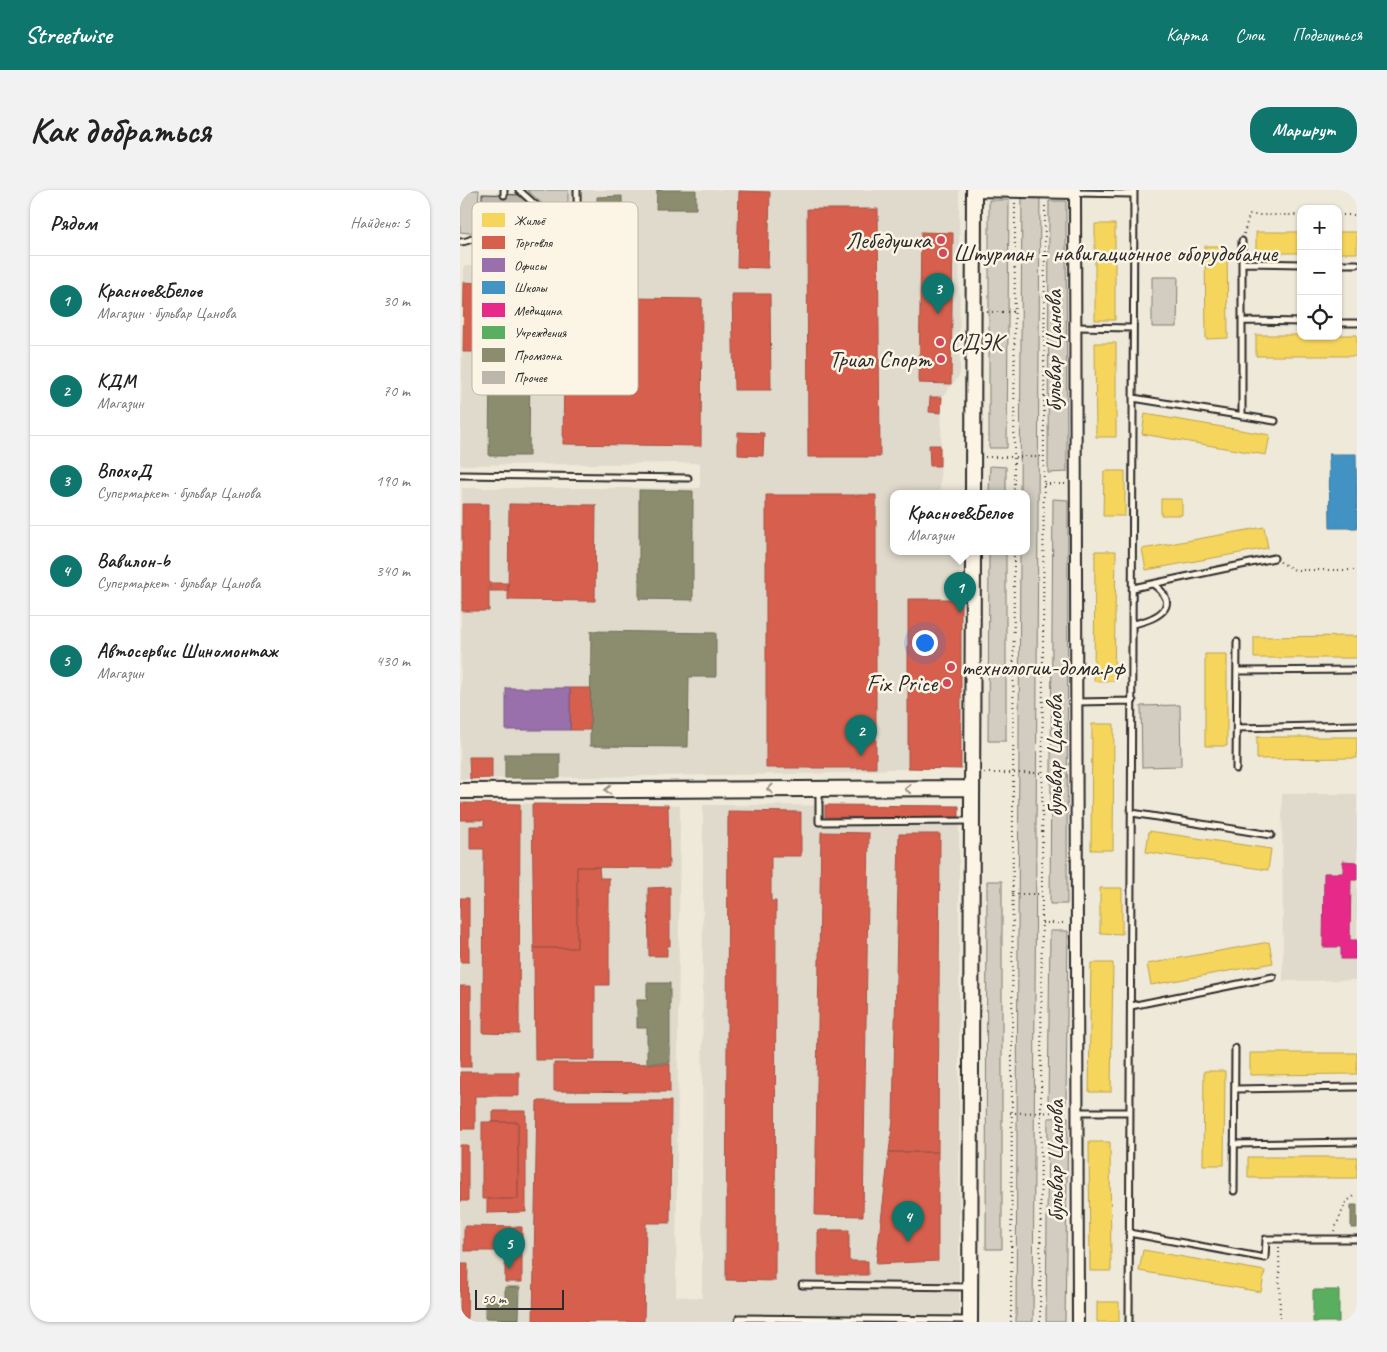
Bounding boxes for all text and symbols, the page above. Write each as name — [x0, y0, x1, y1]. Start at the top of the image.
text: Streetwise — [25, 20, 111, 50]
text: Карта — [1166, 24, 1207, 46]
text: Слои — [1235, 24, 1264, 46]
text: Поделиться — [1292, 24, 1362, 46]
button: Маршрут — [1250, 107, 1357, 153]
text: Как добраться — [30, 108, 211, 153]
legend — [472, 202, 638, 395]
map controls — [1297, 205, 1342, 340]
button: + — [1297, 205, 1342, 250]
text: Рядом — [50, 210, 97, 236]
text: Жильё — [514, 212, 547, 229]
text: Найдено: 5 — [350, 213, 410, 233]
place label: Лебедушка — [846, 225, 933, 255]
text: Торговля — [514, 234, 553, 251]
marker: Лебедушка — [935, 234, 947, 246]
place label: Штурман - навигационное оборудование — [953, 238, 1279, 268]
marker: Штурман - навигационное оборудование — [937, 247, 949, 259]
button: − — [1297, 250, 1342, 295]
text: Офисы — [514, 257, 548, 274]
pin: 3 — [922, 273, 954, 314]
text: Красное&Белое — [97, 279, 202, 303]
text: Школы — [514, 279, 548, 296]
street label: бульвар Цанова — [1038, 289, 1068, 412]
text: 1 — [62, 291, 70, 311]
text: 30 m — [383, 291, 410, 311]
button: locate — [1297, 295, 1342, 340]
text: Медицина — [514, 302, 563, 319]
text: Магазин · бульвар Цанова — [97, 303, 236, 323]
text: Учреждения — [514, 324, 567, 341]
place label: СДЭК — [950, 327, 1008, 357]
marker: СДЭК — [934, 336, 946, 348]
place label: Триал Спорт — [829, 344, 932, 374]
text: Промзона — [514, 347, 562, 364]
marker: Триал Спорт — [935, 353, 947, 365]
text: КДМ — [97, 369, 137, 393]
text: Прочее — [514, 369, 548, 386]
text: 2 — [62, 381, 70, 401]
text: 70 m — [383, 381, 410, 401]
text: Магазин — [97, 393, 144, 413]
text: ВпохоД — [97, 459, 152, 483]
text: 3 — [62, 471, 70, 491]
text: 190 m — [376, 471, 410, 491]
text: Супермаркет · бульвар Цанова — [97, 483, 260, 503]
popup — [890, 490, 1030, 555]
text: Красное&Белое — [907, 501, 1013, 525]
text: Магазин — [907, 525, 954, 545]
text: Вавилон-b — [97, 549, 170, 573]
text: 4 — [62, 561, 70, 581]
text: 340 m — [376, 561, 410, 581]
pin: 1 — [944, 572, 976, 613]
text: Супермаркет · бульвар Цанова — [97, 573, 260, 593]
your location — [912, 630, 938, 656]
text: Автосервис Шиномонтаж — [97, 639, 278, 663]
text: 5 — [63, 651, 69, 671]
text: 430 m — [376, 651, 410, 671]
place label: технологии-дома.рф — [961, 652, 1126, 682]
marker: технологии-дома.рф — [945, 661, 957, 673]
text: Магазин — [97, 663, 144, 683]
place label: Fix Price — [867, 668, 939, 698]
marker: Fix Price — [941, 677, 953, 689]
street label: бульвар Цанова — [1039, 694, 1069, 817]
pin: 2 — [845, 715, 877, 756]
one-way arrow — [766, 784, 774, 794]
one-way arrow — [903, 784, 911, 794]
one-way arrow — [603, 785, 611, 795]
street label: бульвар Цанова — [1040, 1099, 1070, 1222]
pin: 4 — [892, 1201, 924, 1242]
pin: 5 — [493, 1228, 525, 1269]
scale bar — [475, 1287, 564, 1310]
text: 50 m — [482, 1290, 506, 1307]

